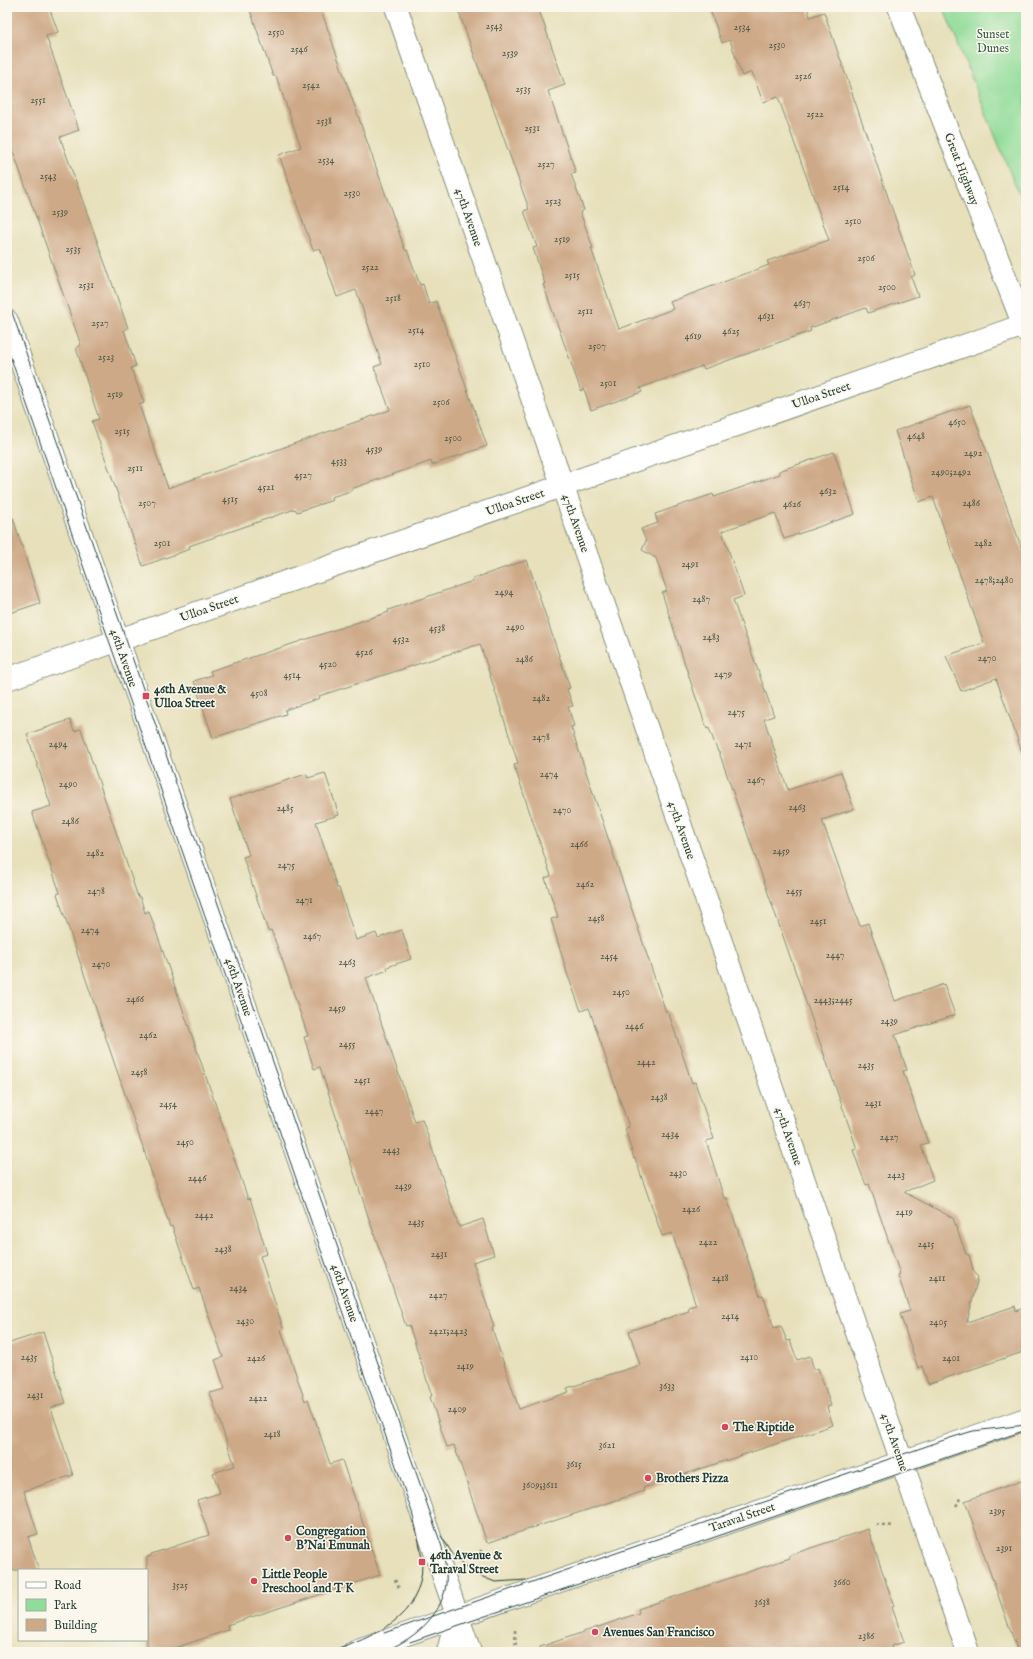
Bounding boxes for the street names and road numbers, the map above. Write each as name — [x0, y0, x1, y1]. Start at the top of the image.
street label: Great Highway — [941, 131, 982, 208]
street label: 47th Avenue — [452, 186, 486, 249]
street label: Ulloa Street — [790, 378, 852, 412]
street label: Ulloa Street — [484, 485, 546, 519]
street label: 47th Avenue — [559, 492, 593, 555]
street label: Ulloa Street — [178, 591, 240, 625]
street label: 46th Avenue — [107, 627, 141, 690]
street label: 47th Avenue — [665, 799, 699, 862]
street label: 46th Avenue — [222, 956, 256, 1019]
street label: 47th Avenue — [772, 1105, 806, 1168]
street label: 46th Avenue — [328, 1262, 362, 1325]
street label: 47th Avenue — [878, 1411, 912, 1474]
street label: Taraval Street — [707, 1499, 777, 1536]

